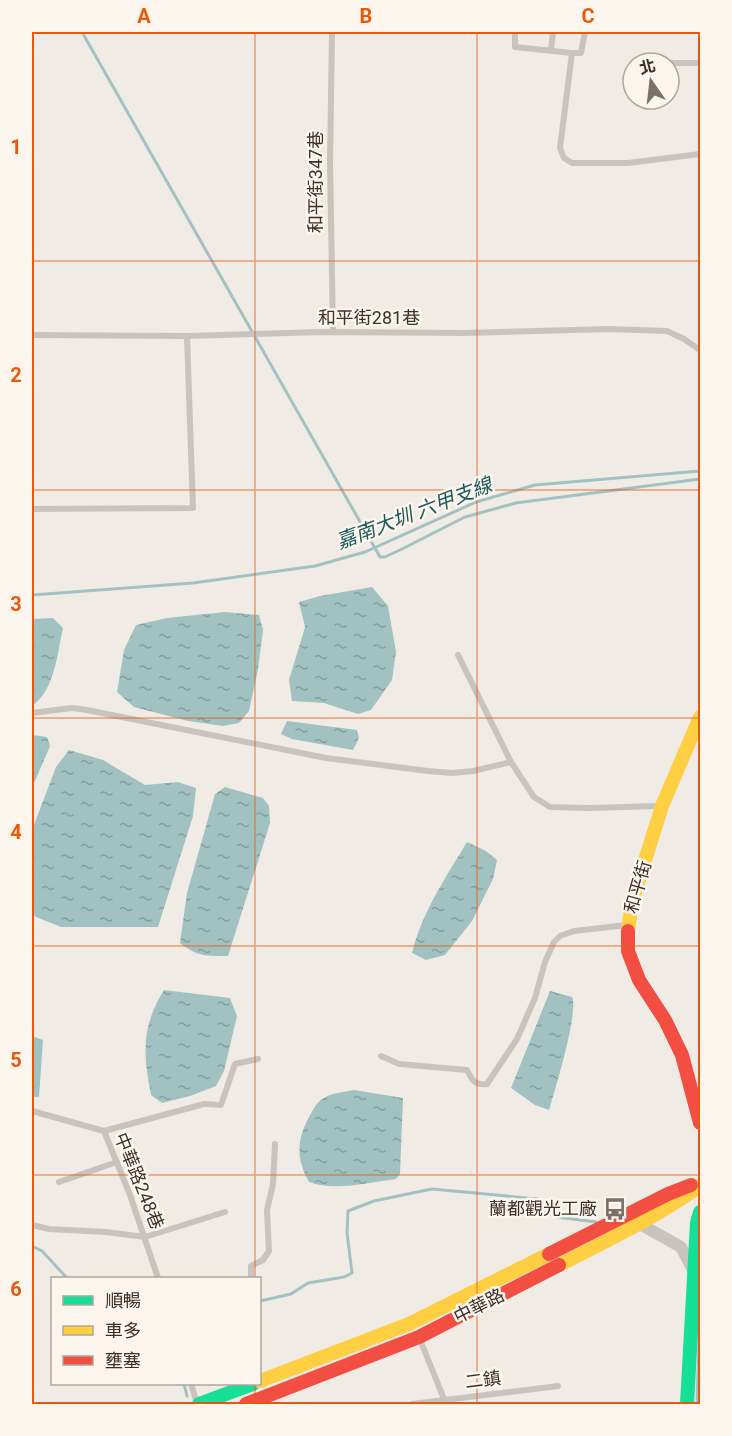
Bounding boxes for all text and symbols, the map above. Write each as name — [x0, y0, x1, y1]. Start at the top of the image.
text: A — [137, 4, 151, 28]
text: B — [360, 4, 372, 28]
text: C — [581, 4, 595, 28]
north arrow — [621, 51, 681, 111]
text: 北 — [637, 56, 658, 78]
street label: 和平街347巷 — [305, 131, 326, 233]
text: 1 — [10, 135, 22, 159]
street label: 和平街281巷 — [318, 307, 420, 328]
text: 2 — [10, 363, 22, 387]
water label: 嘉南大圳 六甲支線 — [333, 472, 497, 554]
text: 3 — [10, 592, 22, 616]
text: 4 — [10, 820, 22, 844]
street label: 和平街 — [620, 858, 655, 916]
text: 5 — [10, 1048, 22, 1072]
street label: 中華路248巷 — [111, 1129, 168, 1232]
bus stop icon: 蘭都觀光工廠 — [602, 1196, 628, 1222]
place label: 蘭都觀光工廠 — [489, 1198, 597, 1219]
text: 6 — [10, 1277, 22, 1301]
legend — [51, 1277, 261, 1385]
street label: 中華路 — [450, 1284, 508, 1327]
text: 順暢 — [105, 1290, 141, 1311]
text: 車多 — [105, 1320, 141, 1341]
text: 壅塞 — [105, 1350, 141, 1371]
street label: 二鎮 — [464, 1367, 502, 1392]

